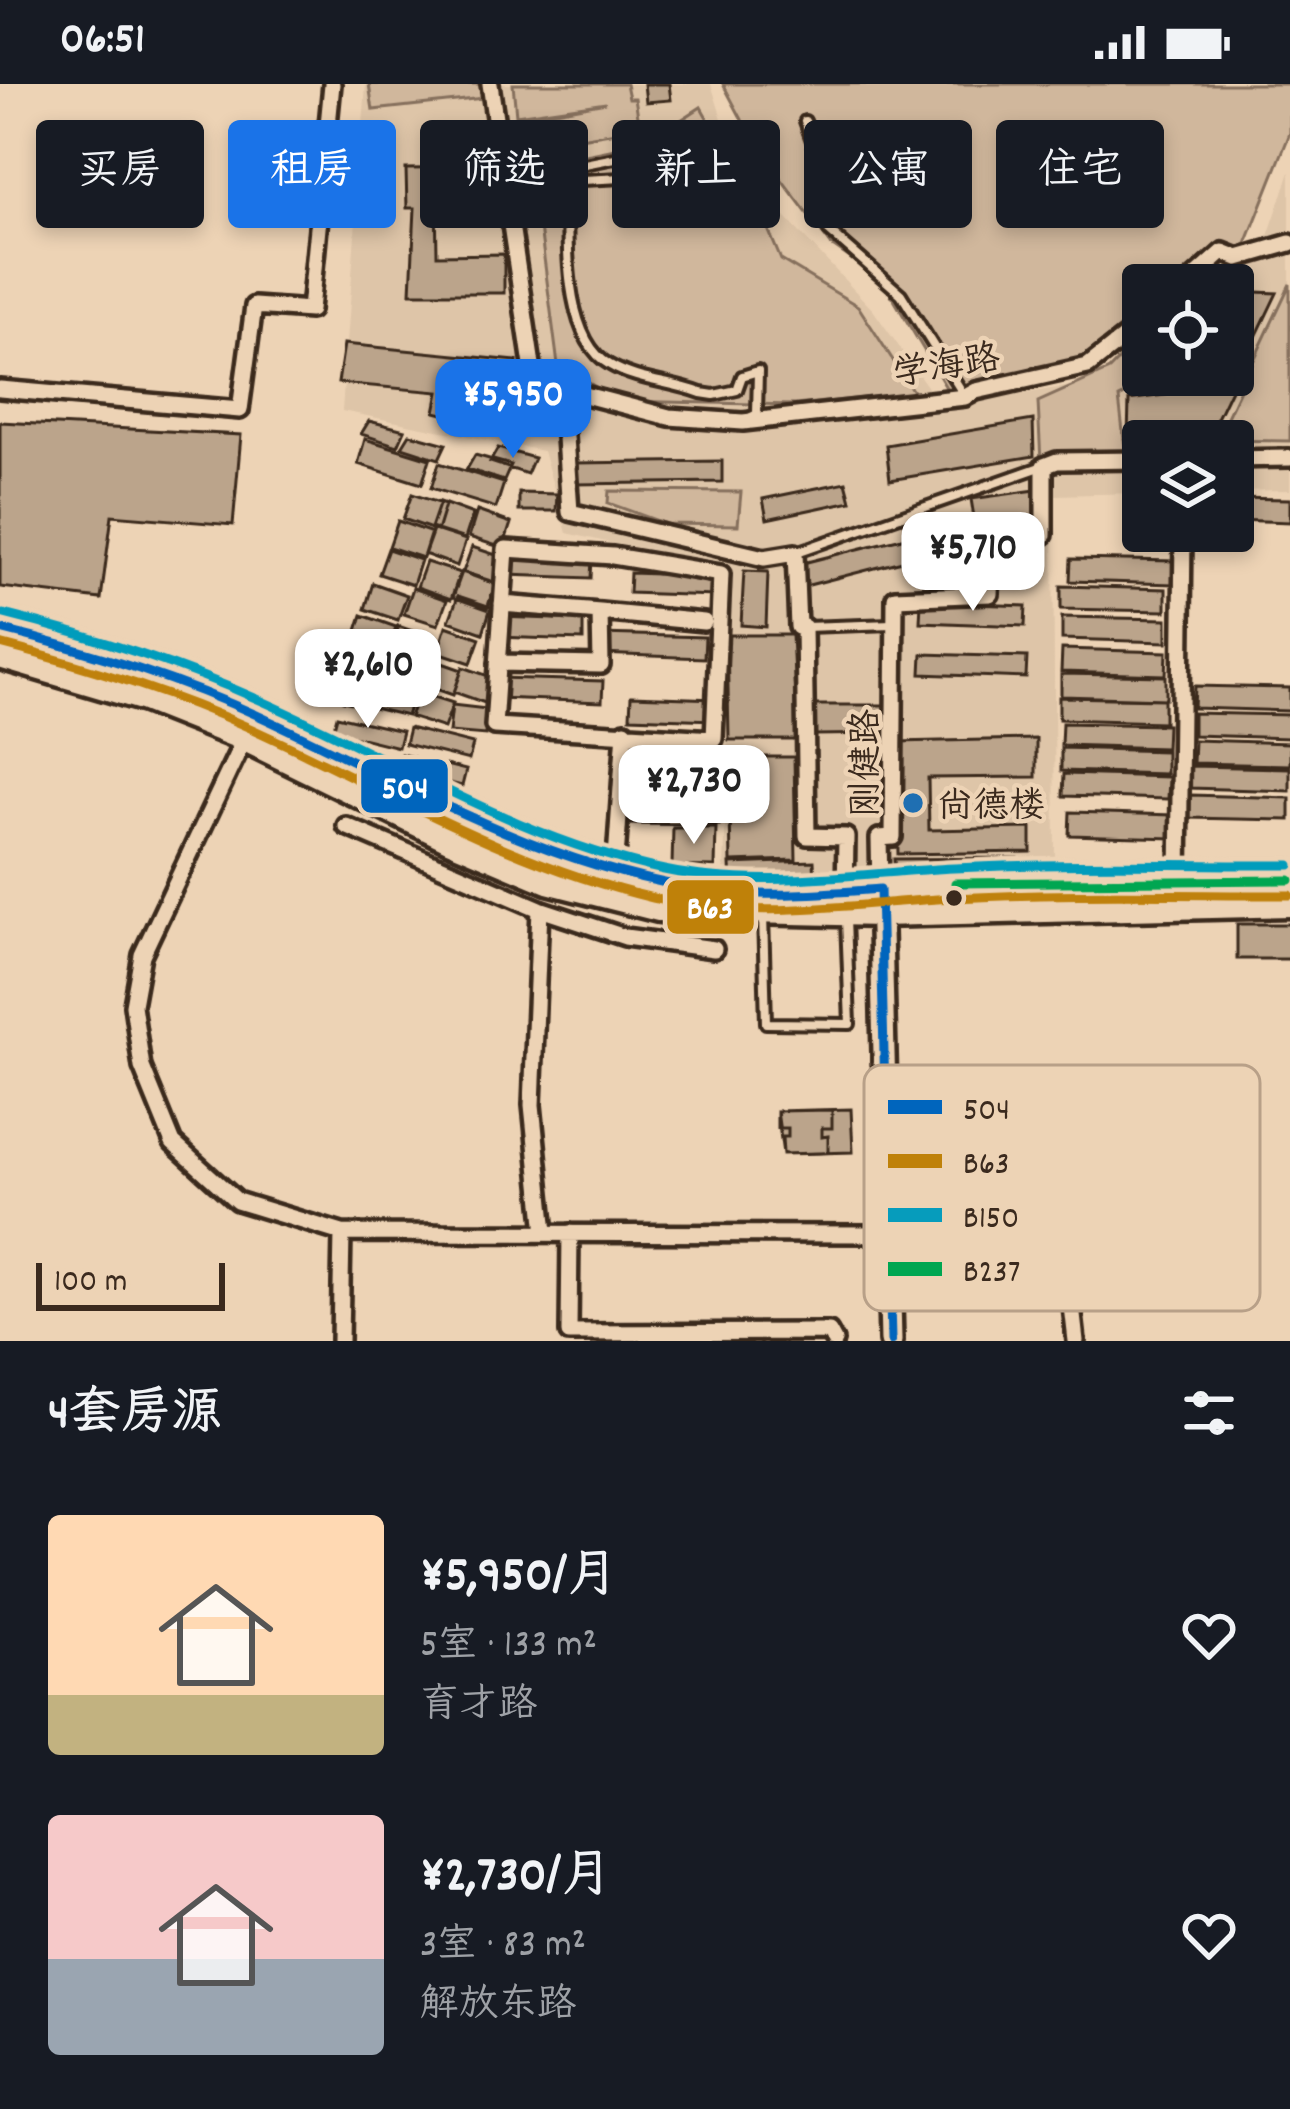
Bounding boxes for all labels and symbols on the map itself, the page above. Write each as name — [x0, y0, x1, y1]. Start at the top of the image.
street label: 学海路 — [890, 335, 1004, 403]
pin: ¥5,950 — [415, 359, 611, 461]
pin: ¥5,710 — [875, 512, 1071, 614]
pin: ¥2,610 — [270, 629, 466, 731]
street label: 刚健路 — [843, 709, 895, 817]
pin: ¥2,730 — [596, 745, 792, 847]
line badge: 504 — [359, 757, 450, 815]
text: 504 — [382, 768, 428, 815]
place label: 尚德楼 — [937, 783, 1045, 835]
marker: 尚德楼 — [900, 790, 926, 816]
line badge: B63 — [665, 878, 756, 936]
unlabelled marker — [943, 887, 965, 909]
text: B63 — [687, 888, 733, 935]
legend — [864, 1065, 1260, 1311]
text: 504 — [963, 1089, 1010, 1136]
text: B63 — [963, 1143, 1009, 1190]
text: B150 — [963, 1197, 1019, 1244]
text: B237 — [963, 1251, 1020, 1298]
scale bar — [36, 1257, 225, 1310]

